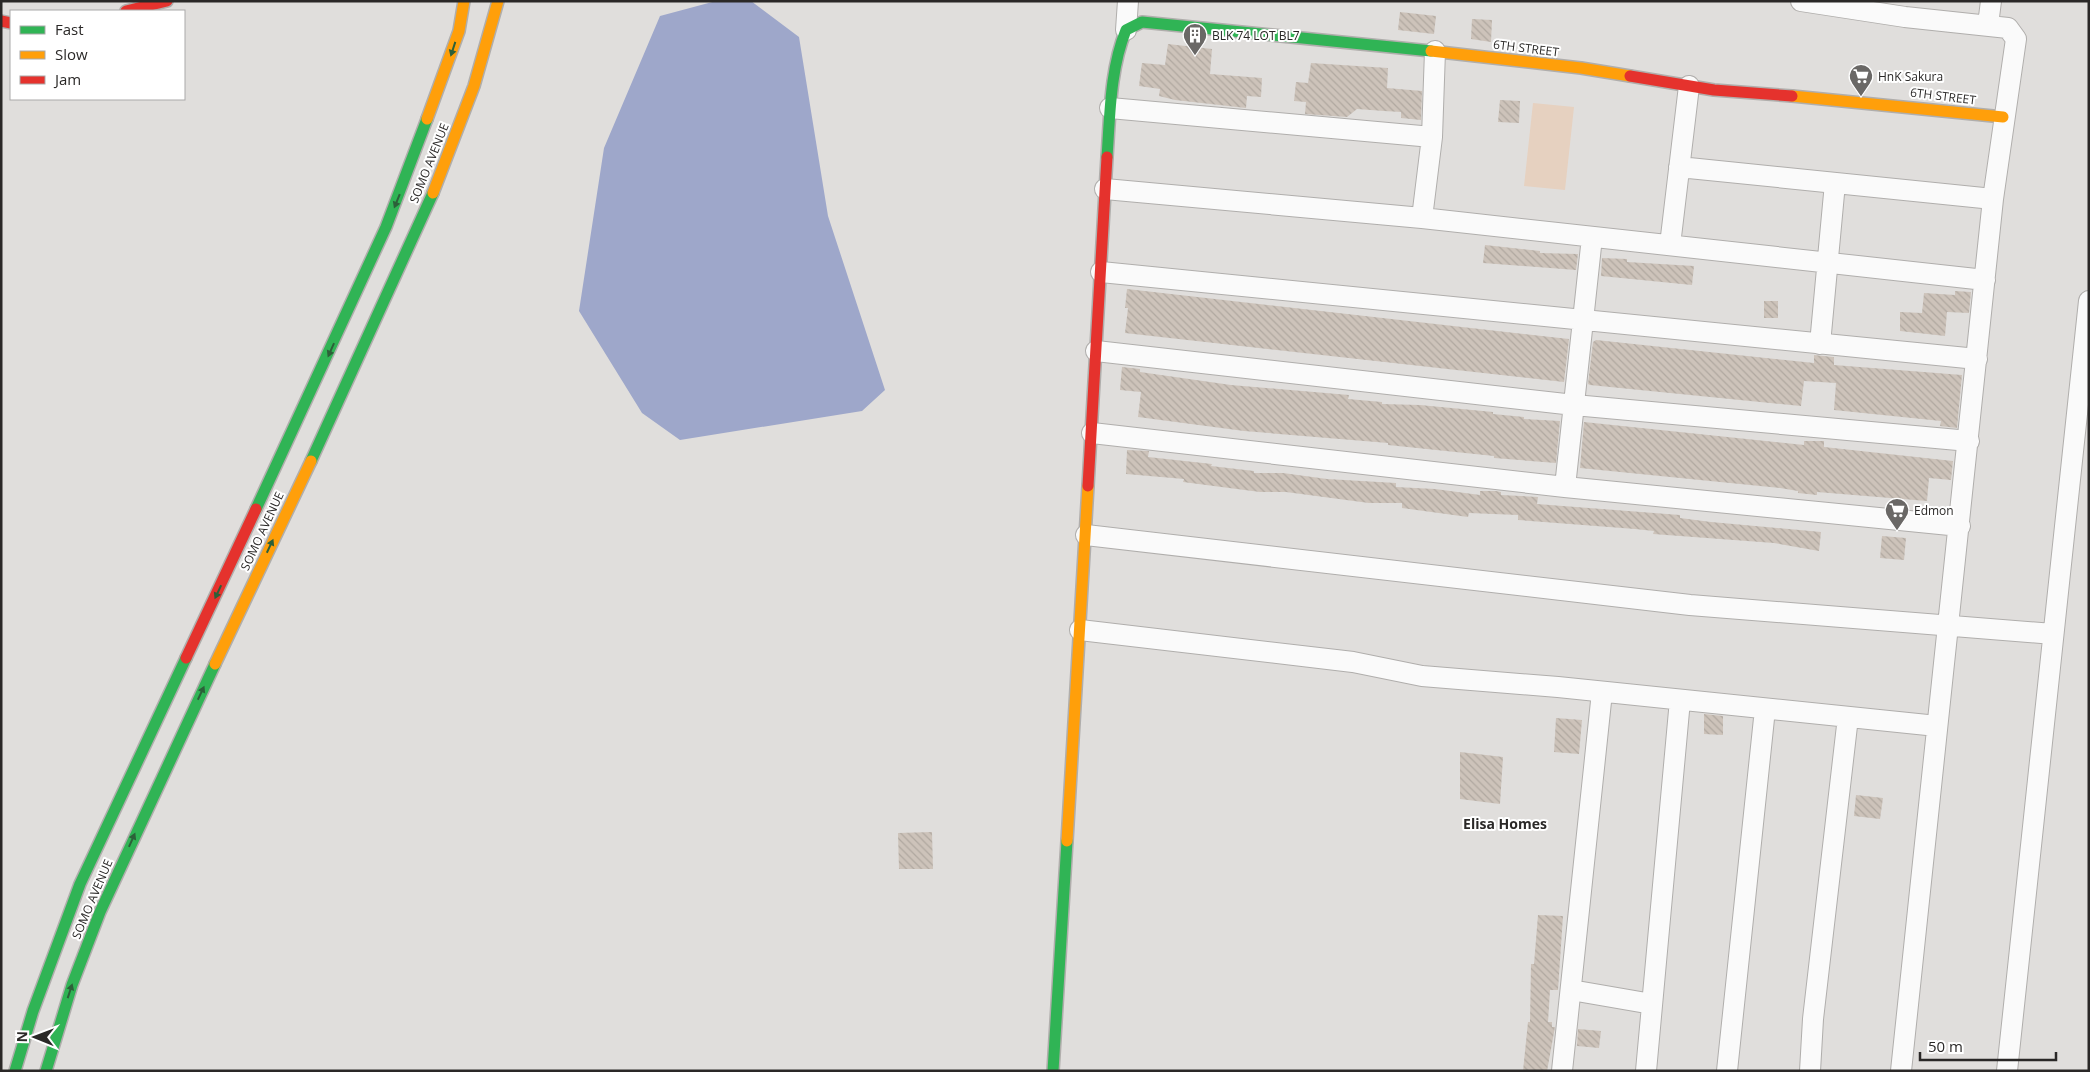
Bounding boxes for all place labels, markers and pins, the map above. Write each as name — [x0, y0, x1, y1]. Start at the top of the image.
building icon: BLK 74 LOT BL7 — [1182, 22, 1208, 56]
place label: BLK 74 LOT BL7 — [1212, 27, 1300, 44]
supermarket icon: HnK Sakura — [1848, 63, 1874, 97]
place label: HnK Sakura — [1878, 68, 1943, 85]
supermarket icon: Edmon — [1884, 497, 1910, 531]
place label: Edmon — [1914, 502, 1954, 519]

